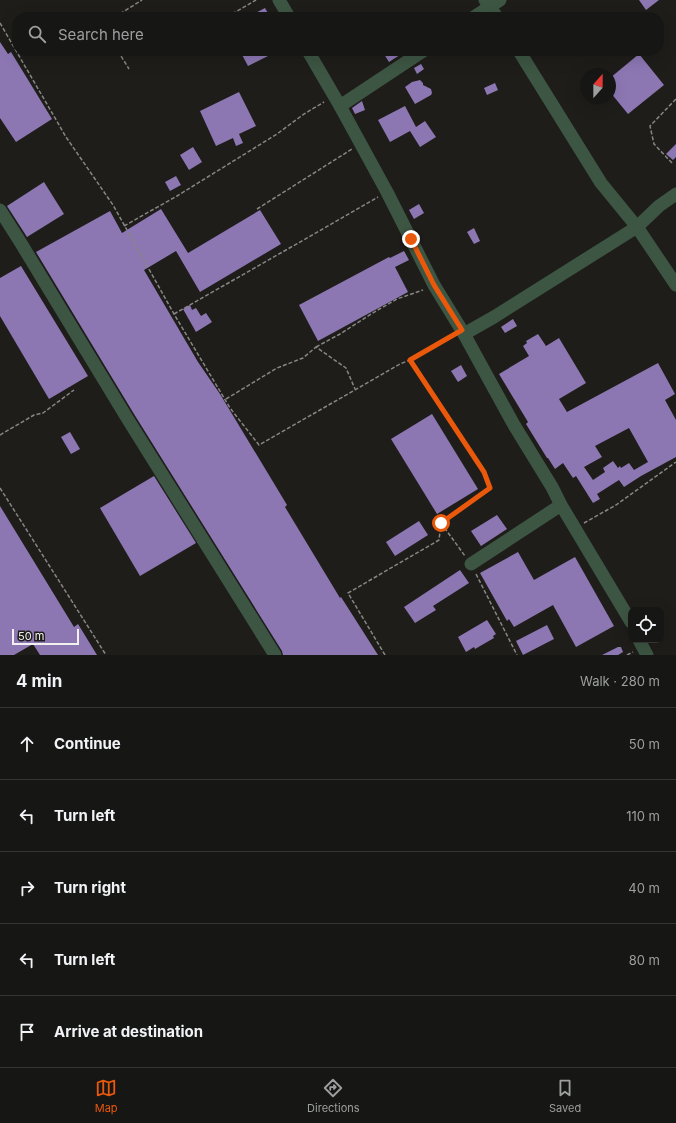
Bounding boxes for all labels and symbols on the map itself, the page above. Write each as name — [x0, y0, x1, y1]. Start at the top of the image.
north arrow — [580, 68, 616, 104]
route end — [402, 230, 420, 248]
route start — [432, 514, 450, 532]
scale bar — [12, 627, 79, 646]

